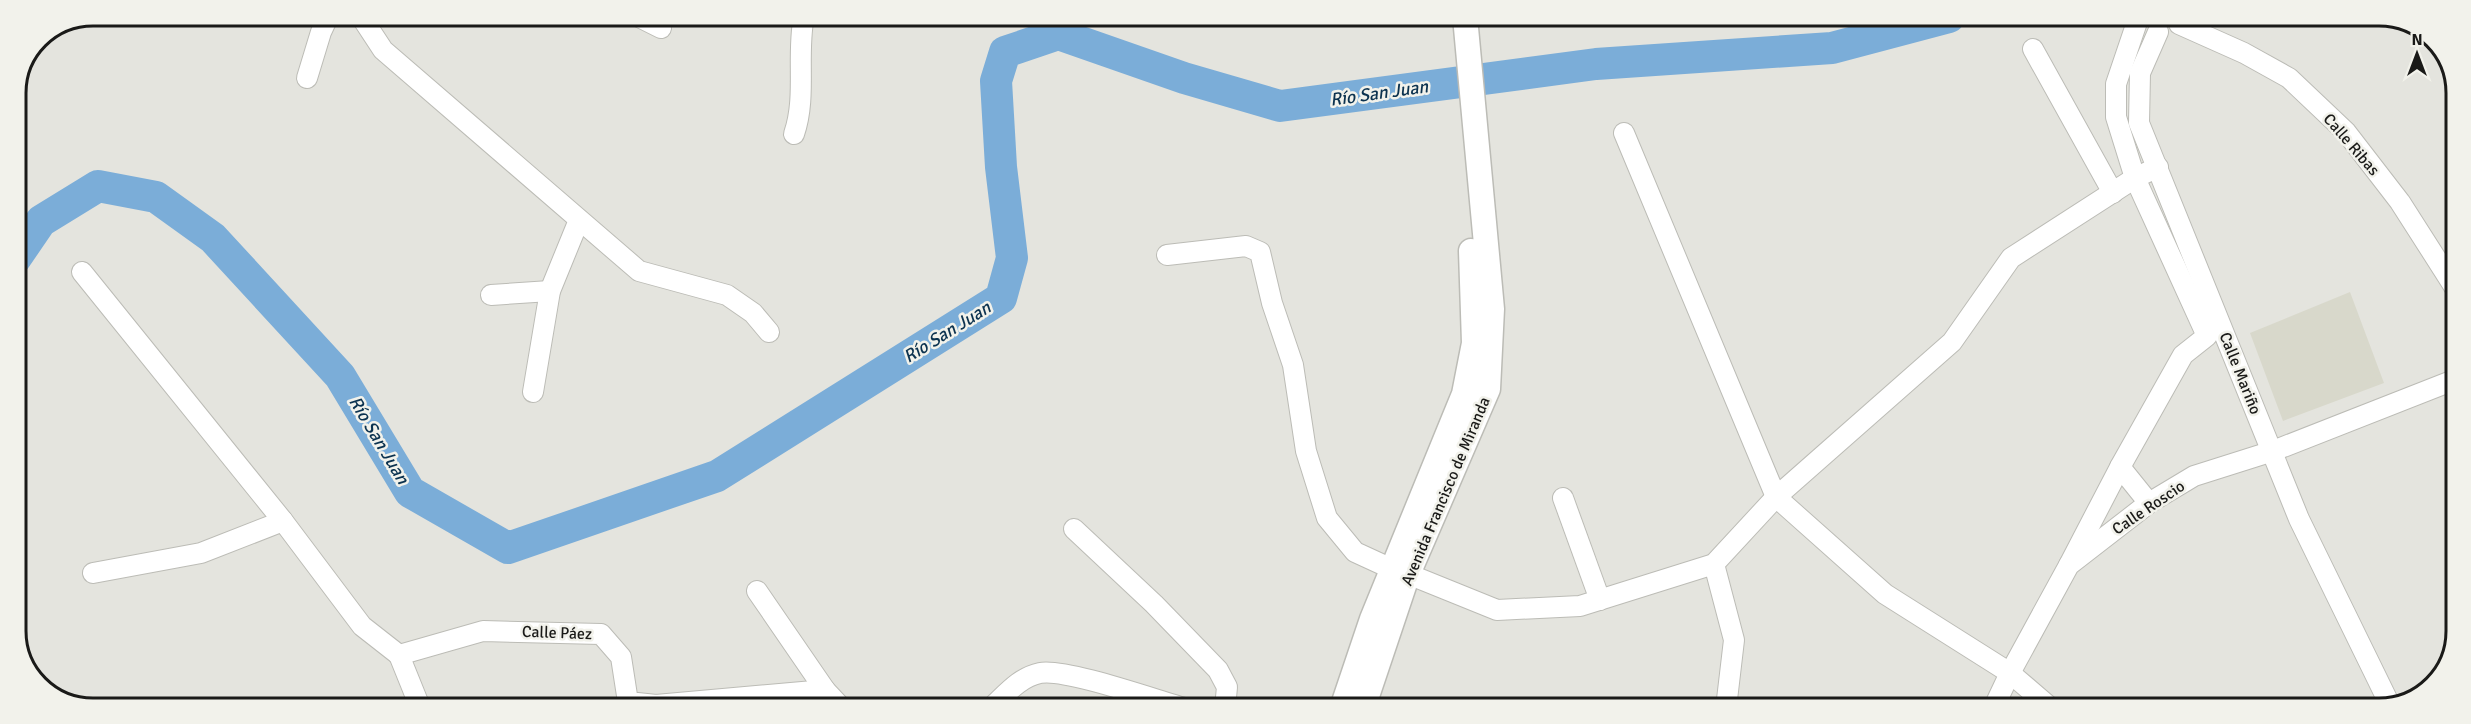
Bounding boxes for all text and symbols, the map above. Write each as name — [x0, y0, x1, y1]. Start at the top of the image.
north arrow — [2387, 24, 2447, 84]
text: N — [2411, 30, 2423, 50]
water label: Río San Juan — [1329, 75, 1431, 111]
street label: Calle Ribas — [2319, 110, 2384, 180]
water label: Río San Juan — [899, 296, 996, 368]
street label: Calle Mariño — [2215, 329, 2266, 417]
water label: Río San Juan — [344, 392, 414, 489]
street label: Avenida Francisco de Miranda — [1397, 394, 1495, 589]
street label: Calle Roscio — [2108, 476, 2189, 539]
street label: Calle Páez — [522, 622, 592, 644]

